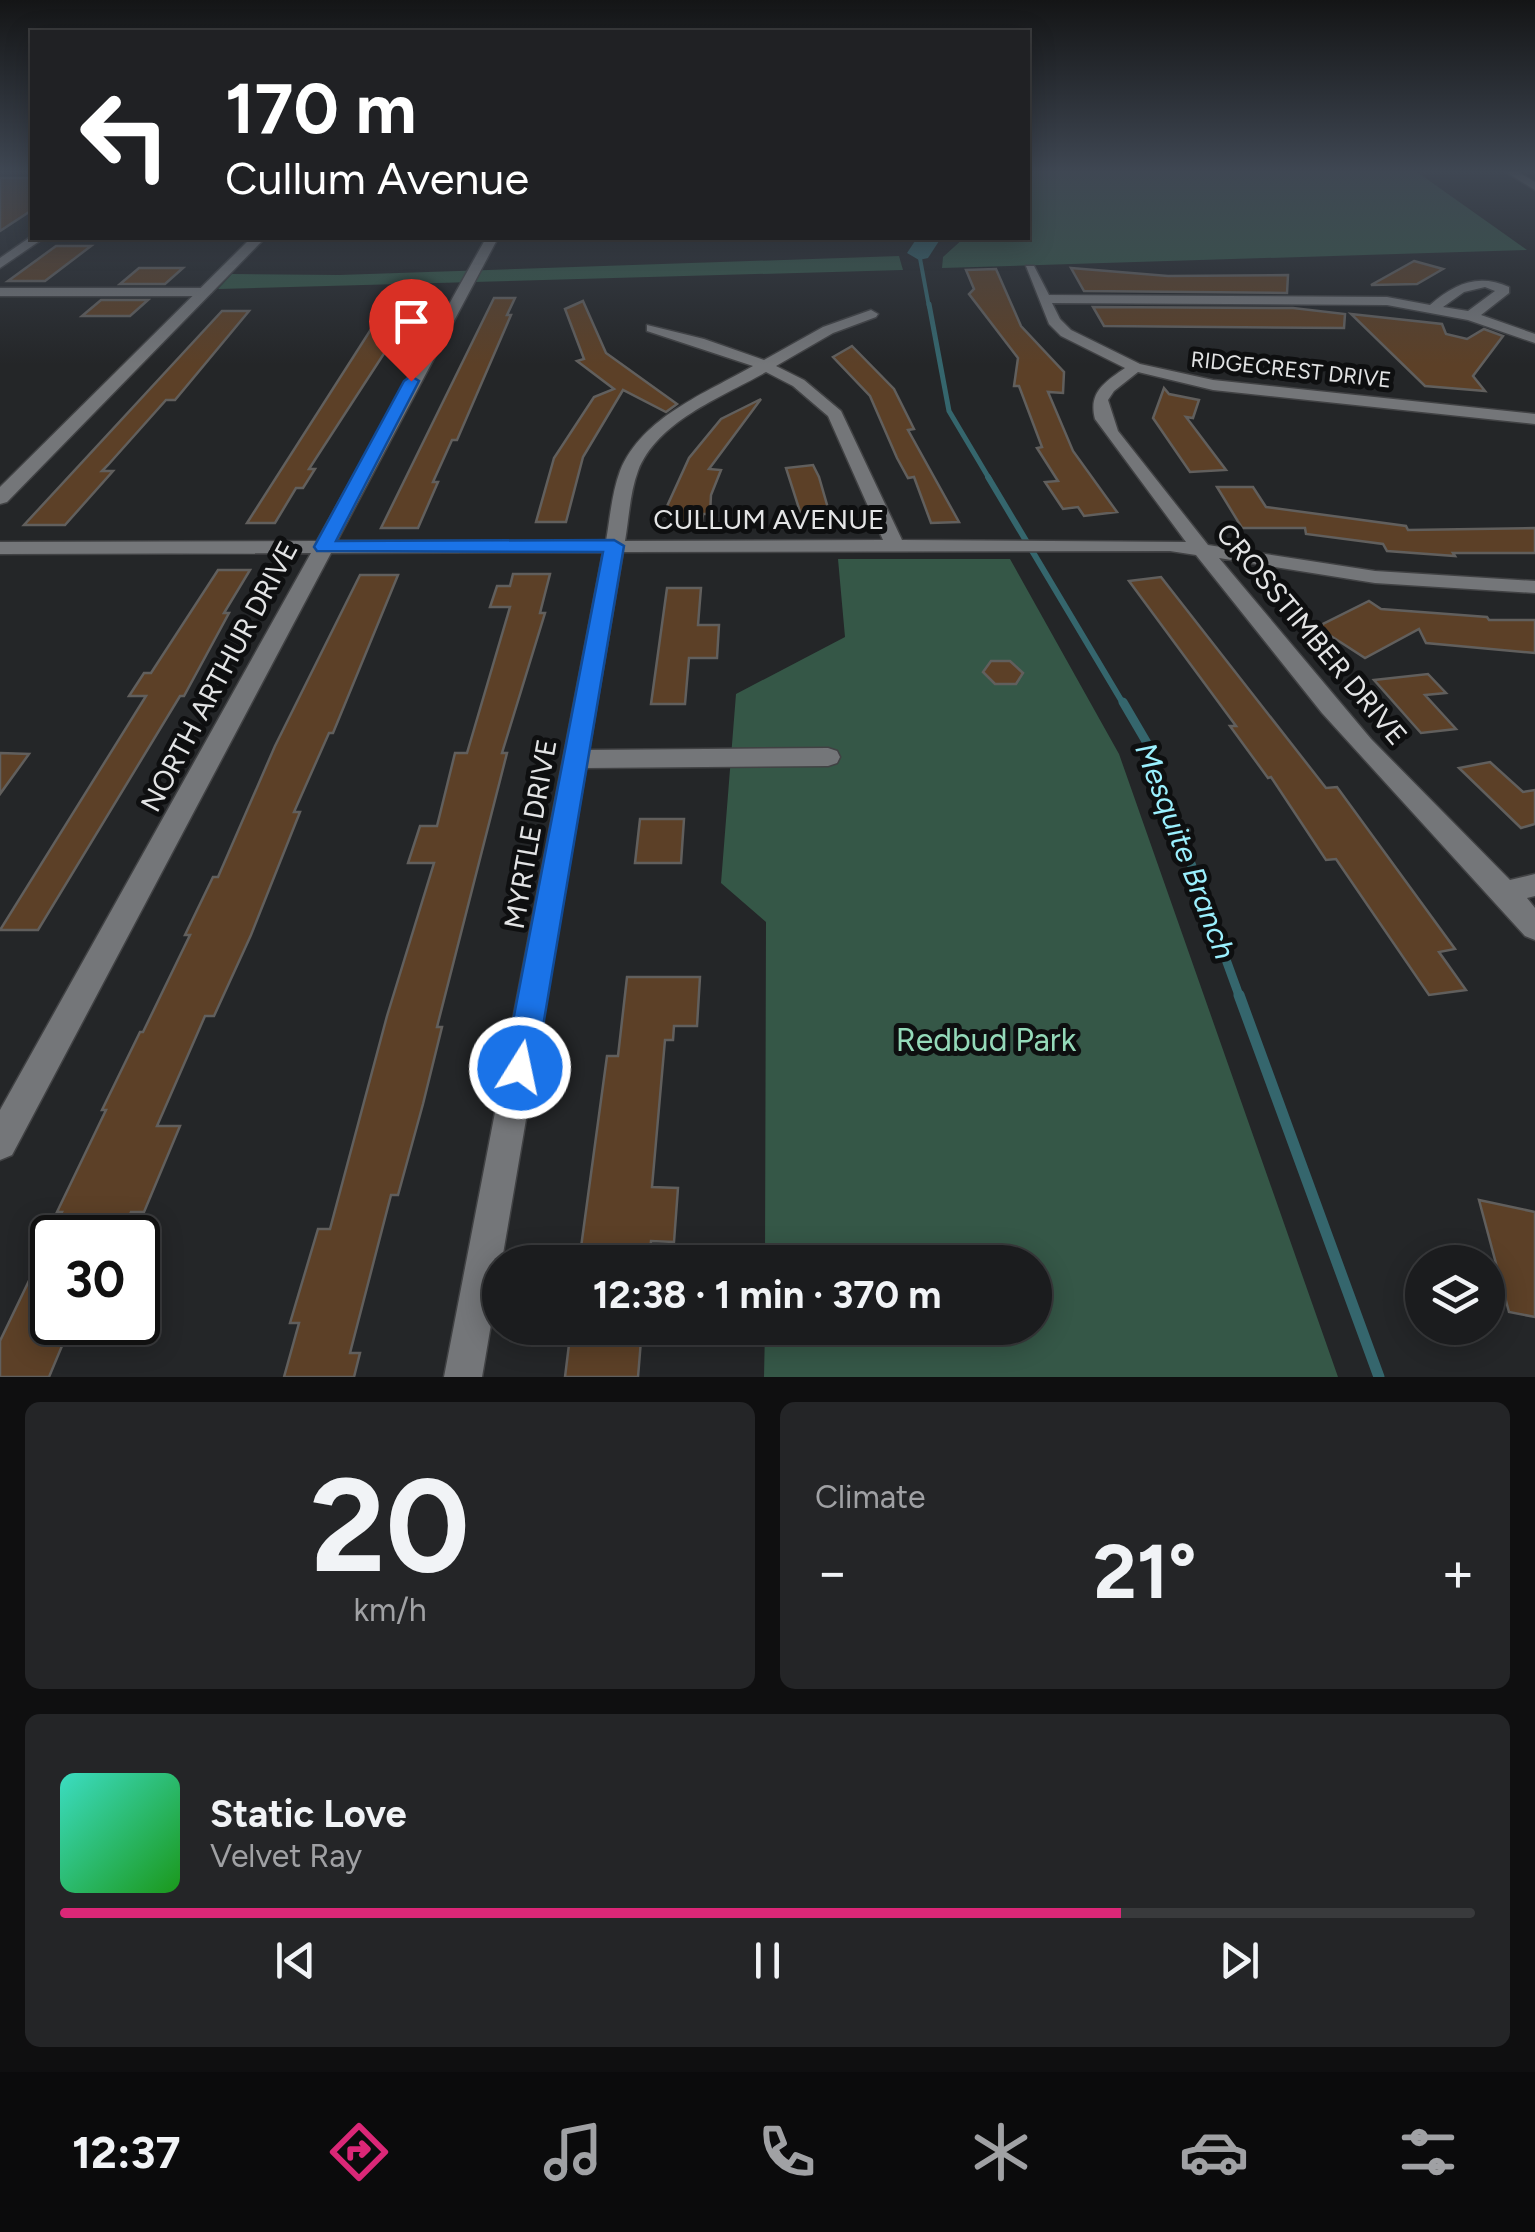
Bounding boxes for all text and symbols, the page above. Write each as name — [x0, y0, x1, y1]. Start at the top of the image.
text: 170 m — [225, 66, 417, 151]
icon: left — [60, 70, 190, 200]
text: Cullum Avenue — [225, 151, 529, 205]
pin — [369, 279, 454, 382]
icon: arrive — [384, 294, 439, 349]
street label: RIDGECREST DRIVE — [1189, 346, 1393, 393]
street label: CULLUM AVENUE — [653, 502, 885, 536]
street label: CROSSTIMBER DRIVE — [1209, 516, 1415, 752]
street label: NORTH ARTHUR DRIVE — [133, 535, 305, 817]
street label: MYRTLE DRIVE — [497, 737, 563, 931]
water label: Mesquite Branch — [1127, 737, 1244, 964]
position arrow — [468, 1016, 572, 1120]
park label: Redbud Park — [896, 1021, 1077, 1059]
speed limit sign: 30 — [30, 1215, 160, 1345]
map controls — [1405, 1245, 1505, 1345]
button: layers — [1405, 1245, 1505, 1345]
text: 12:38 · 1 min · 370 m — [593, 1272, 941, 1318]
text: 20 — [310, 1448, 470, 1604]
text: Climate — [815, 1478, 926, 1516]
text: 21° — [1093, 1527, 1197, 1617]
text: − — [815, 1539, 849, 1605]
text: + — [1441, 1539, 1475, 1605]
text: km/h — [353, 1591, 427, 1629]
text: Static Love — [210, 1791, 407, 1837]
text: Velvet Ray — [210, 1837, 362, 1875]
icon: previous — [268, 1933, 323, 1988]
icon: pause — [740, 1933, 795, 1988]
icon: next — [1212, 1933, 1267, 1988]
icon: directions — [324, 2117, 394, 2187]
icon: music — [538, 2117, 608, 2187]
icon: phone — [752, 2117, 822, 2187]
icon: climate — [966, 2117, 1036, 2187]
icon: car — [1179, 2117, 1249, 2187]
icon: filters — [1393, 2117, 1463, 2187]
text: 12:37 — [72, 2125, 181, 2179]

